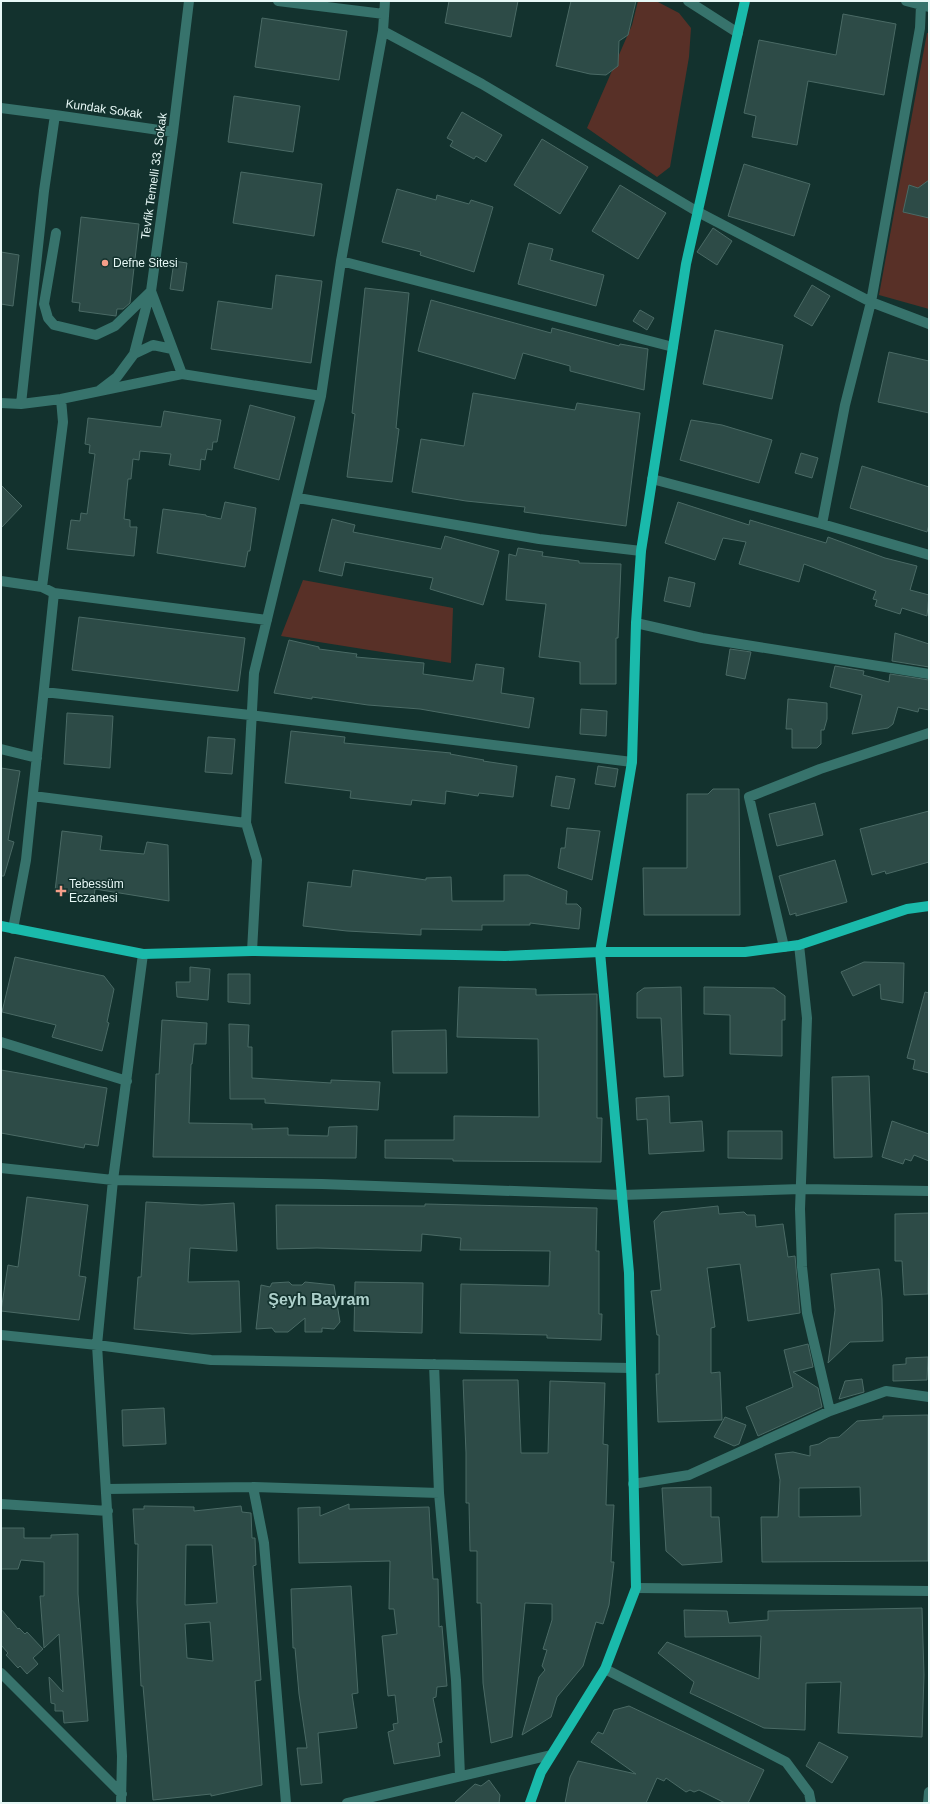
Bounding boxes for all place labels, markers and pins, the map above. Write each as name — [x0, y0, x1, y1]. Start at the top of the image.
place label: Defne Sitesi — [113, 256, 178, 270]
marker: Defne Sitesi — [100, 258, 110, 268]
place label: Tebessüm Eczanesi — [69, 877, 124, 905]
marker: Tebessüm Eczanesi — [56, 886, 66, 896]

